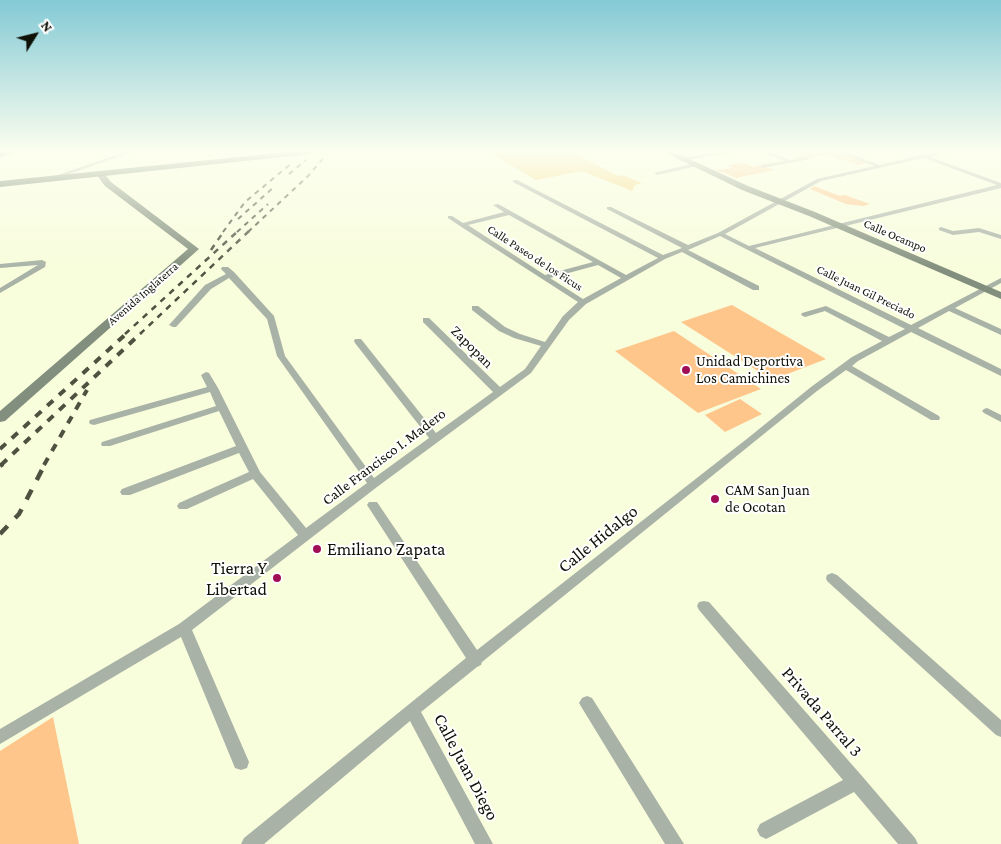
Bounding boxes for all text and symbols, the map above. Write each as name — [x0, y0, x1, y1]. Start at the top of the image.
north arrow — [10, 10, 60, 60]
text: N — [38, 18, 56, 35]
street label: Calle Ocampo — [861, 216, 929, 256]
street label: Calle Paseo de los Ficus — [485, 222, 585, 294]
street label: Avenida Inglaterra — [105, 260, 181, 328]
street label: Calle Juan Gil Preciado — [814, 262, 918, 322]
street label: Zapopan — [447, 322, 497, 372]
place label: Unidad Deportiva Los Camichines — [696, 352, 803, 387]
marker: Unidad Deportiva Los Camichines — [680, 364, 692, 376]
street label: Calle Francisco I. Madero — [319, 405, 449, 509]
place label: CAM San Juan de Ocotan — [725, 481, 810, 516]
marker: CAM San Juan de Ocotan — [709, 493, 721, 505]
street label: Calle Hidalgo — [554, 500, 642, 578]
place label: Emiliano Zapata — [327, 538, 445, 560]
marker: Emiliano Zapata — [311, 543, 323, 555]
place label: Tierra Y Libertad — [206, 557, 267, 600]
marker: Tierra Y Libertad — [271, 572, 283, 584]
street label: Privada Parral 3 — [777, 663, 867, 761]
street label: Calle Juan Diego — [429, 710, 503, 824]

